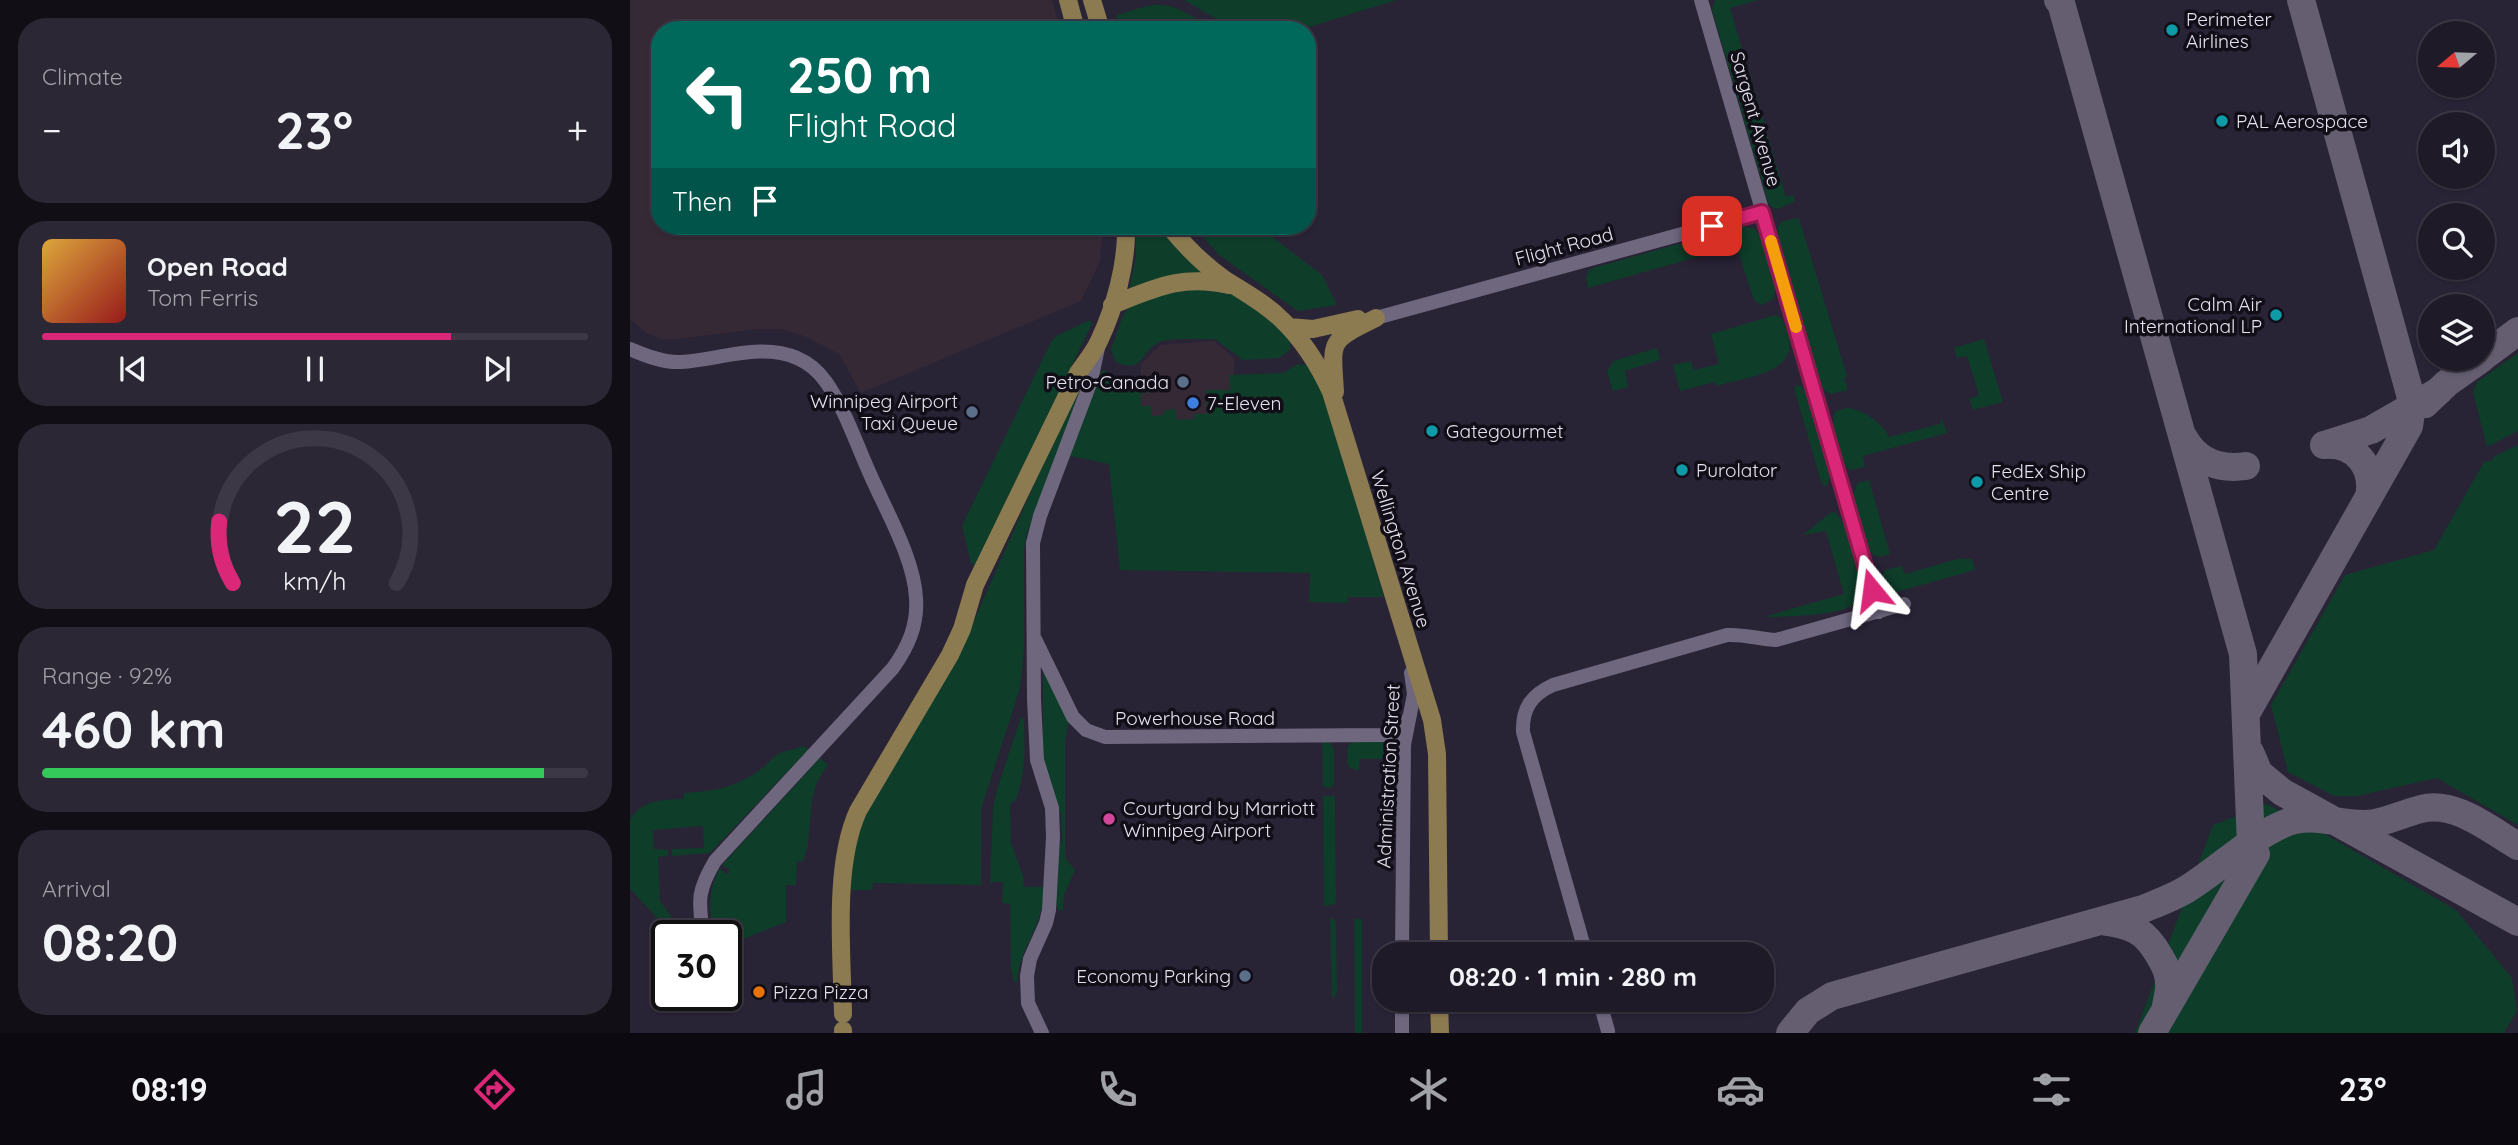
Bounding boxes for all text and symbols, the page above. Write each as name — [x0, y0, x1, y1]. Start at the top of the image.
place label: Perimeter Airlines — [2186, 7, 2272, 53]
north arrow — [2418, 21, 2496, 98]
map controls — [2418, 21, 2495, 371]
marker: Perimeter Airlines — [2164, 22, 2180, 38]
text: 250 m — [787, 44, 932, 105]
icon: left — [672, 49, 763, 140]
street label: Sargent Avenue — [1725, 49, 1787, 189]
text: Climate — [42, 62, 123, 91]
text: 23° — [275, 97, 353, 162]
text: Flight Road — [787, 105, 956, 145]
text: − — [42, 106, 62, 154]
text: + — [567, 106, 588, 154]
place label: PAL Aerospace — [2236, 109, 2368, 133]
button: sound — [2418, 112, 2495, 189]
marker: PAL Aerospace — [2214, 113, 2230, 129]
icon: arrive — [746, 182, 784, 220]
text: Then — [672, 185, 732, 218]
pin — [1682, 196, 1742, 256]
button: search — [2418, 203, 2495, 280]
icon: arrive — [1693, 207, 1731, 245]
street label: Flight Road — [1512, 221, 1616, 271]
text: Open Road — [147, 250, 288, 283]
text: Tom Ferris — [147, 283, 258, 312]
place label: Calm Air International LP — [2124, 292, 2263, 338]
button: layers — [2418, 294, 2495, 371]
marker: Calm Air International LP — [2268, 307, 2284, 323]
icon: previous — [114, 350, 152, 388]
icon: pause — [296, 350, 334, 388]
icon: next — [478, 350, 516, 388]
place label: Petro-Canada — [1045, 370, 1169, 394]
marker: Petro-Canada — [1175, 374, 1191, 390]
place label: Winnipeg Airport Taxi Queue — [810, 389, 958, 435]
place label: 7-Eleven — [1207, 391, 1281, 415]
marker: 7-Eleven — [1185, 395, 1201, 411]
marker: Winnipeg Airport Taxi Queue — [964, 404, 980, 420]
place label: Gategourmet — [1446, 419, 1564, 443]
marker: Gategourmet — [1424, 423, 1440, 439]
place label: Purolator — [1696, 458, 1778, 482]
place label: FedEx Ship Centre — [1991, 459, 2086, 505]
marker: Purolator — [1674, 462, 1690, 478]
street label: Wellington Avenue — [1366, 467, 1436, 631]
marker: FedEx Ship Centre — [1969, 474, 1985, 490]
text: 22 — [274, 480, 356, 571]
position arrow — [1835, 553, 1909, 627]
text: km/h — [283, 564, 347, 595]
text: Range · 92% — [42, 661, 172, 690]
street label: Administration Street — [1371, 683, 1405, 869]
text: 460 km — [42, 696, 225, 761]
street label: Powerhouse Road — [1115, 706, 1275, 730]
place label: Courtyard by Marriott Winnipeg Airport — [1123, 796, 1315, 842]
marker: Courtyard by Marriott Winnipeg Airport — [1101, 811, 1117, 827]
text: Arrival — [42, 874, 111, 903]
text: 08:20 — [42, 909, 178, 974]
speed limit sign: 30 — [651, 920, 742, 1011]
text: 08:20 · 1 min · 280 m — [1449, 960, 1697, 993]
place label: Economy Parking — [1076, 964, 1231, 988]
marker: Economy Parking — [1237, 968, 1253, 984]
place label: Pizza Pizza — [773, 980, 868, 1004]
marker: Pizza Pizza — [751, 984, 767, 1000]
icon: directions — [470, 1065, 519, 1114]
icon: music — [782, 1065, 831, 1114]
icon: phone — [1093, 1065, 1142, 1114]
icon: climate — [1404, 1065, 1453, 1114]
icon: car — [1716, 1065, 1765, 1114]
icon: filters — [2027, 1065, 2076, 1114]
text: 08:19 — [131, 1069, 208, 1109]
text: 23° — [2339, 1069, 2387, 1109]

